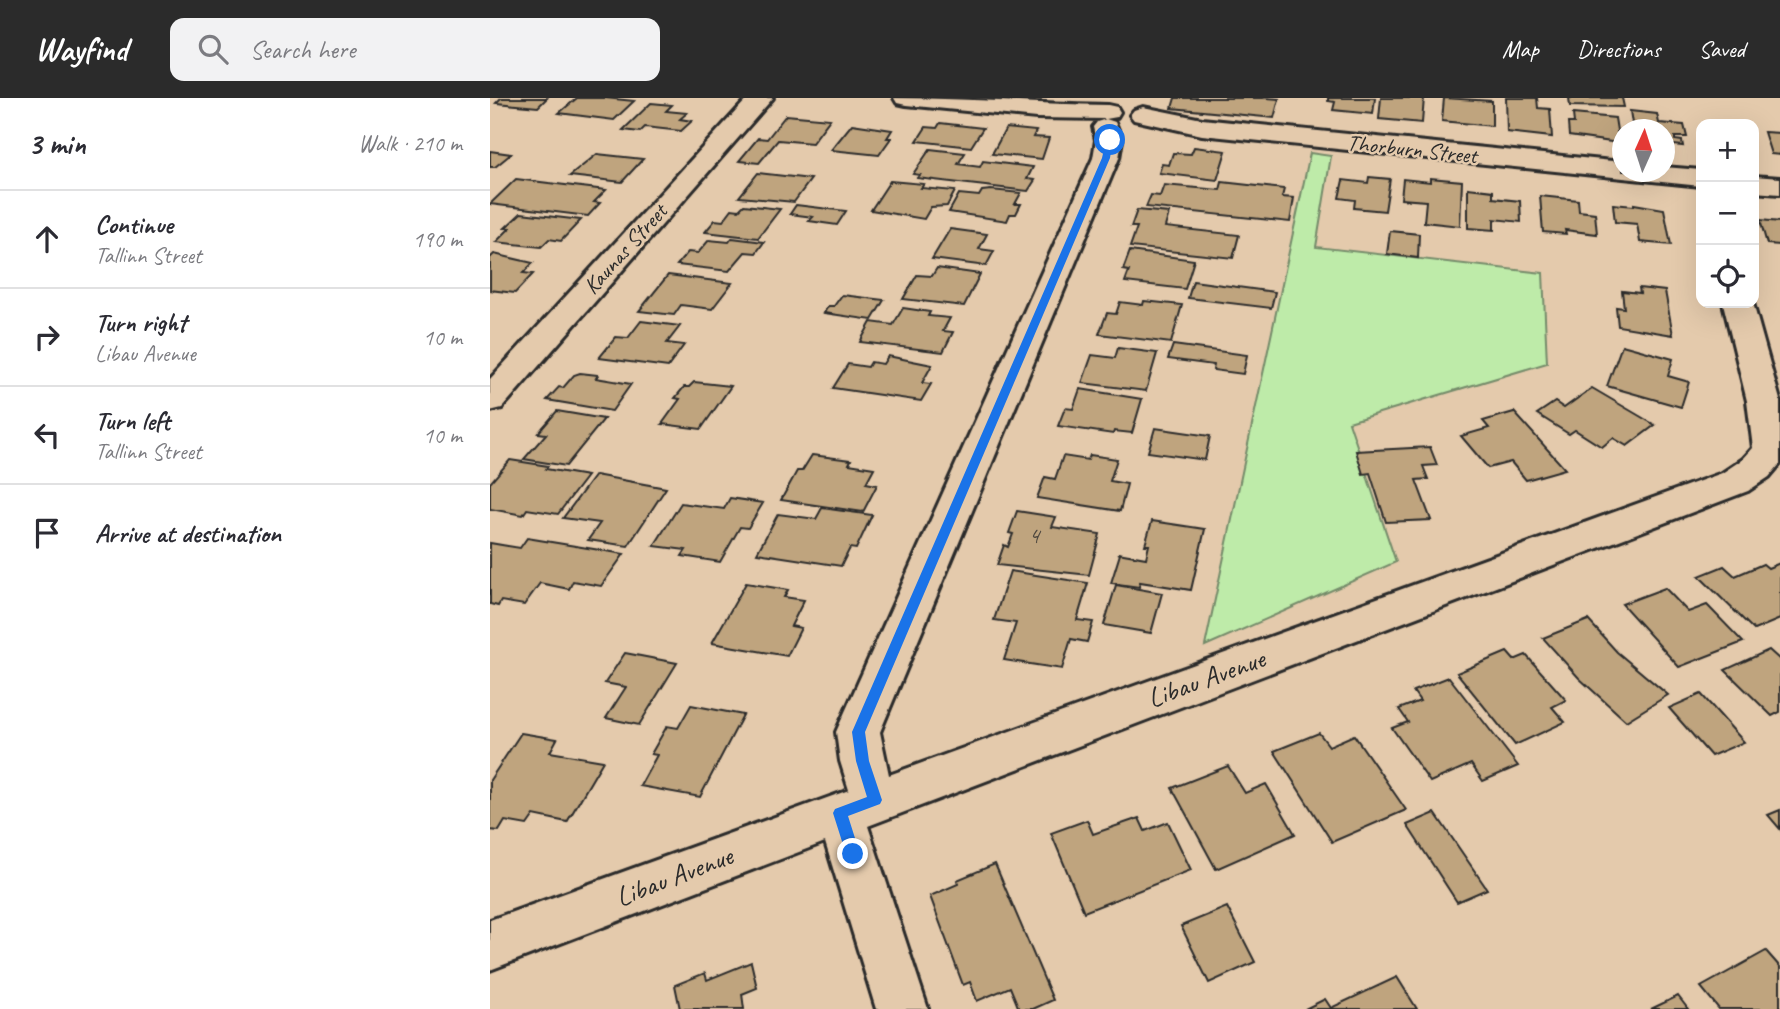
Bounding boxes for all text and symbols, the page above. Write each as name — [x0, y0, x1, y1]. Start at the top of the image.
search box — [170, 18, 660, 81]
text: Wayfind — [35, 28, 128, 70]
icon: search — [194, 30, 232, 68]
text: Search here — [250, 33, 356, 66]
text: Map — [1502, 34, 1539, 64]
text: Directions — [1577, 34, 1660, 64]
text: Saved — [1698, 34, 1745, 64]
north arrow — [1612, 119, 1675, 182]
map controls — [1696, 119, 1759, 308]
button: + — [1696, 119, 1759, 182]
route start — [1094, 124, 1125, 155]
text: 3 min — [28, 125, 85, 163]
street label: Thorburn Street — [1346, 128, 1481, 170]
text: Walk · 210 m — [358, 129, 462, 158]
button: − — [1696, 182, 1759, 245]
street label: Kaunas Street — [577, 196, 675, 300]
text: Continue — [95, 208, 173, 241]
icon: ahead — [28, 220, 66, 258]
text: 190 m — [413, 225, 462, 254]
text: Tallinn Street — [95, 241, 202, 270]
button: locate — [1696, 245, 1759, 308]
text: Turn right — [95, 306, 186, 339]
icon: right — [28, 318, 66, 356]
text: 10 m — [423, 323, 462, 352]
text: Libau Avenue — [95, 339, 196, 368]
text: Turn left — [95, 404, 170, 437]
icon: left — [28, 416, 66, 454]
text: 10 m — [423, 421, 462, 450]
text: Tallinn Street — [95, 437, 202, 466]
icon: arrive — [28, 514, 66, 552]
text: Arrive at destination — [95, 517, 281, 550]
house number: 4 — [1029, 520, 1042, 550]
street label: Libau Avenue — [1142, 640, 1271, 715]
street label: Libau Avenue — [611, 837, 739, 914]
route end — [837, 838, 868, 869]

